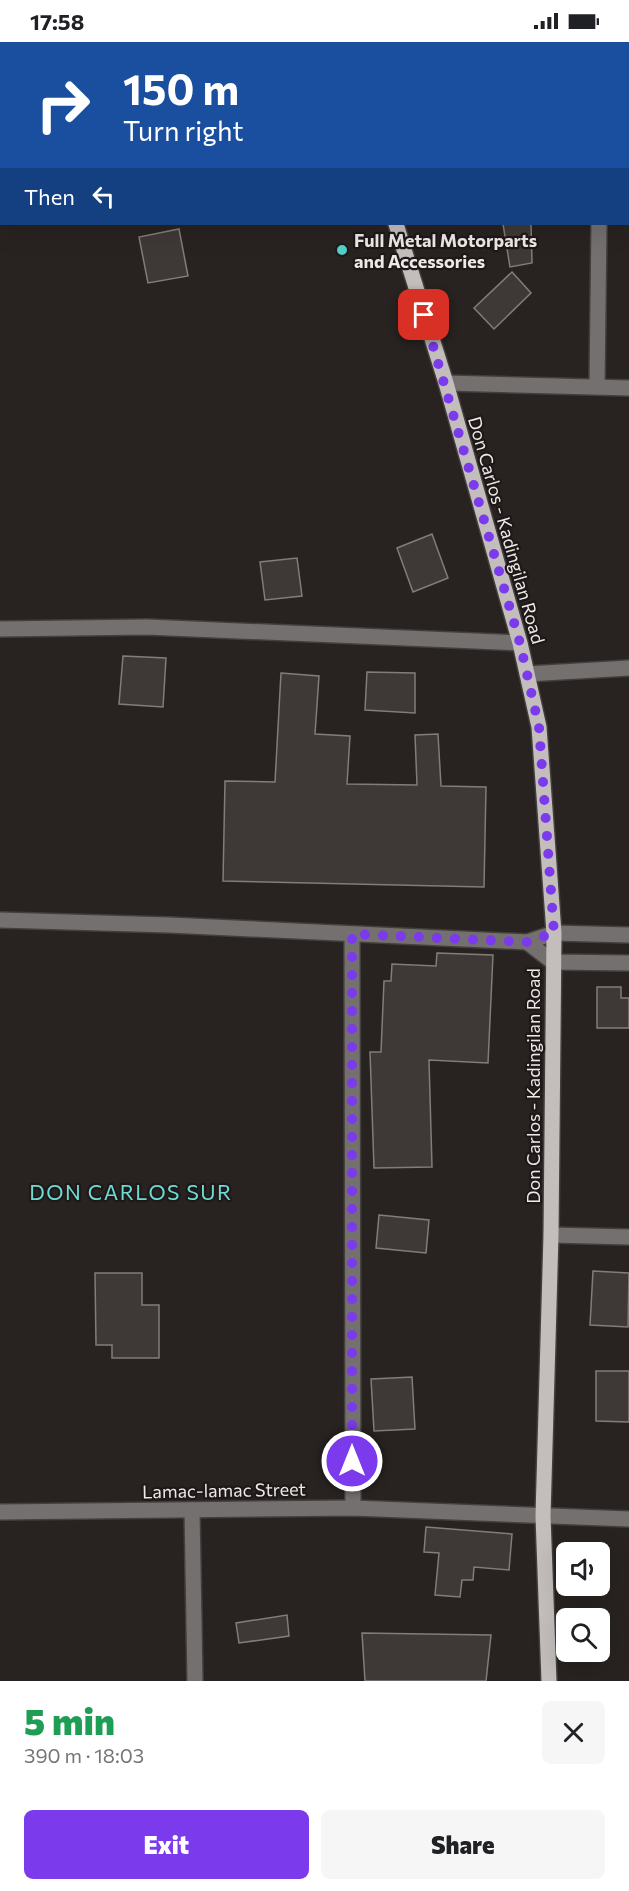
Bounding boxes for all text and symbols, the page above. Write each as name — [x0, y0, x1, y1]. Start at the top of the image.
text: 17:58 — [30, 8, 84, 35]
text: 150 m — [123, 62, 239, 114]
icon: right — [24, 66, 102, 144]
text: Turn right — [123, 114, 243, 147]
icon: left — [87, 180, 120, 213]
text: Then — [24, 183, 75, 210]
place label: Full Metal Motorparts and Accessories — [354, 229, 537, 272]
marker: Full Metal Motorparts and Accessories — [335, 243, 349, 257]
pin — [398, 289, 449, 340]
icon: arrive — [407, 298, 440, 331]
street label: Don Carlos - Kadingilan Road — [464, 414, 550, 646]
street label: Don Carlos - Kadingilan Road — [522, 968, 544, 1204]
district label: DON CARLOS SUR — [29, 1179, 233, 1204]
position arrow — [320, 1429, 384, 1493]
street label: Lamac-lamac Street — [142, 1478, 306, 1502]
map controls — [556, 1542, 610, 1662]
button: sound — [556, 1542, 610, 1596]
button: search — [556, 1608, 610, 1662]
text: 5 min — [24, 1698, 115, 1742]
button: close — [542, 1701, 605, 1764]
text: 390 m · 18:03 — [24, 1743, 144, 1767]
button: Exit — [24, 1810, 309, 1879]
button: Share — [321, 1810, 605, 1879]

